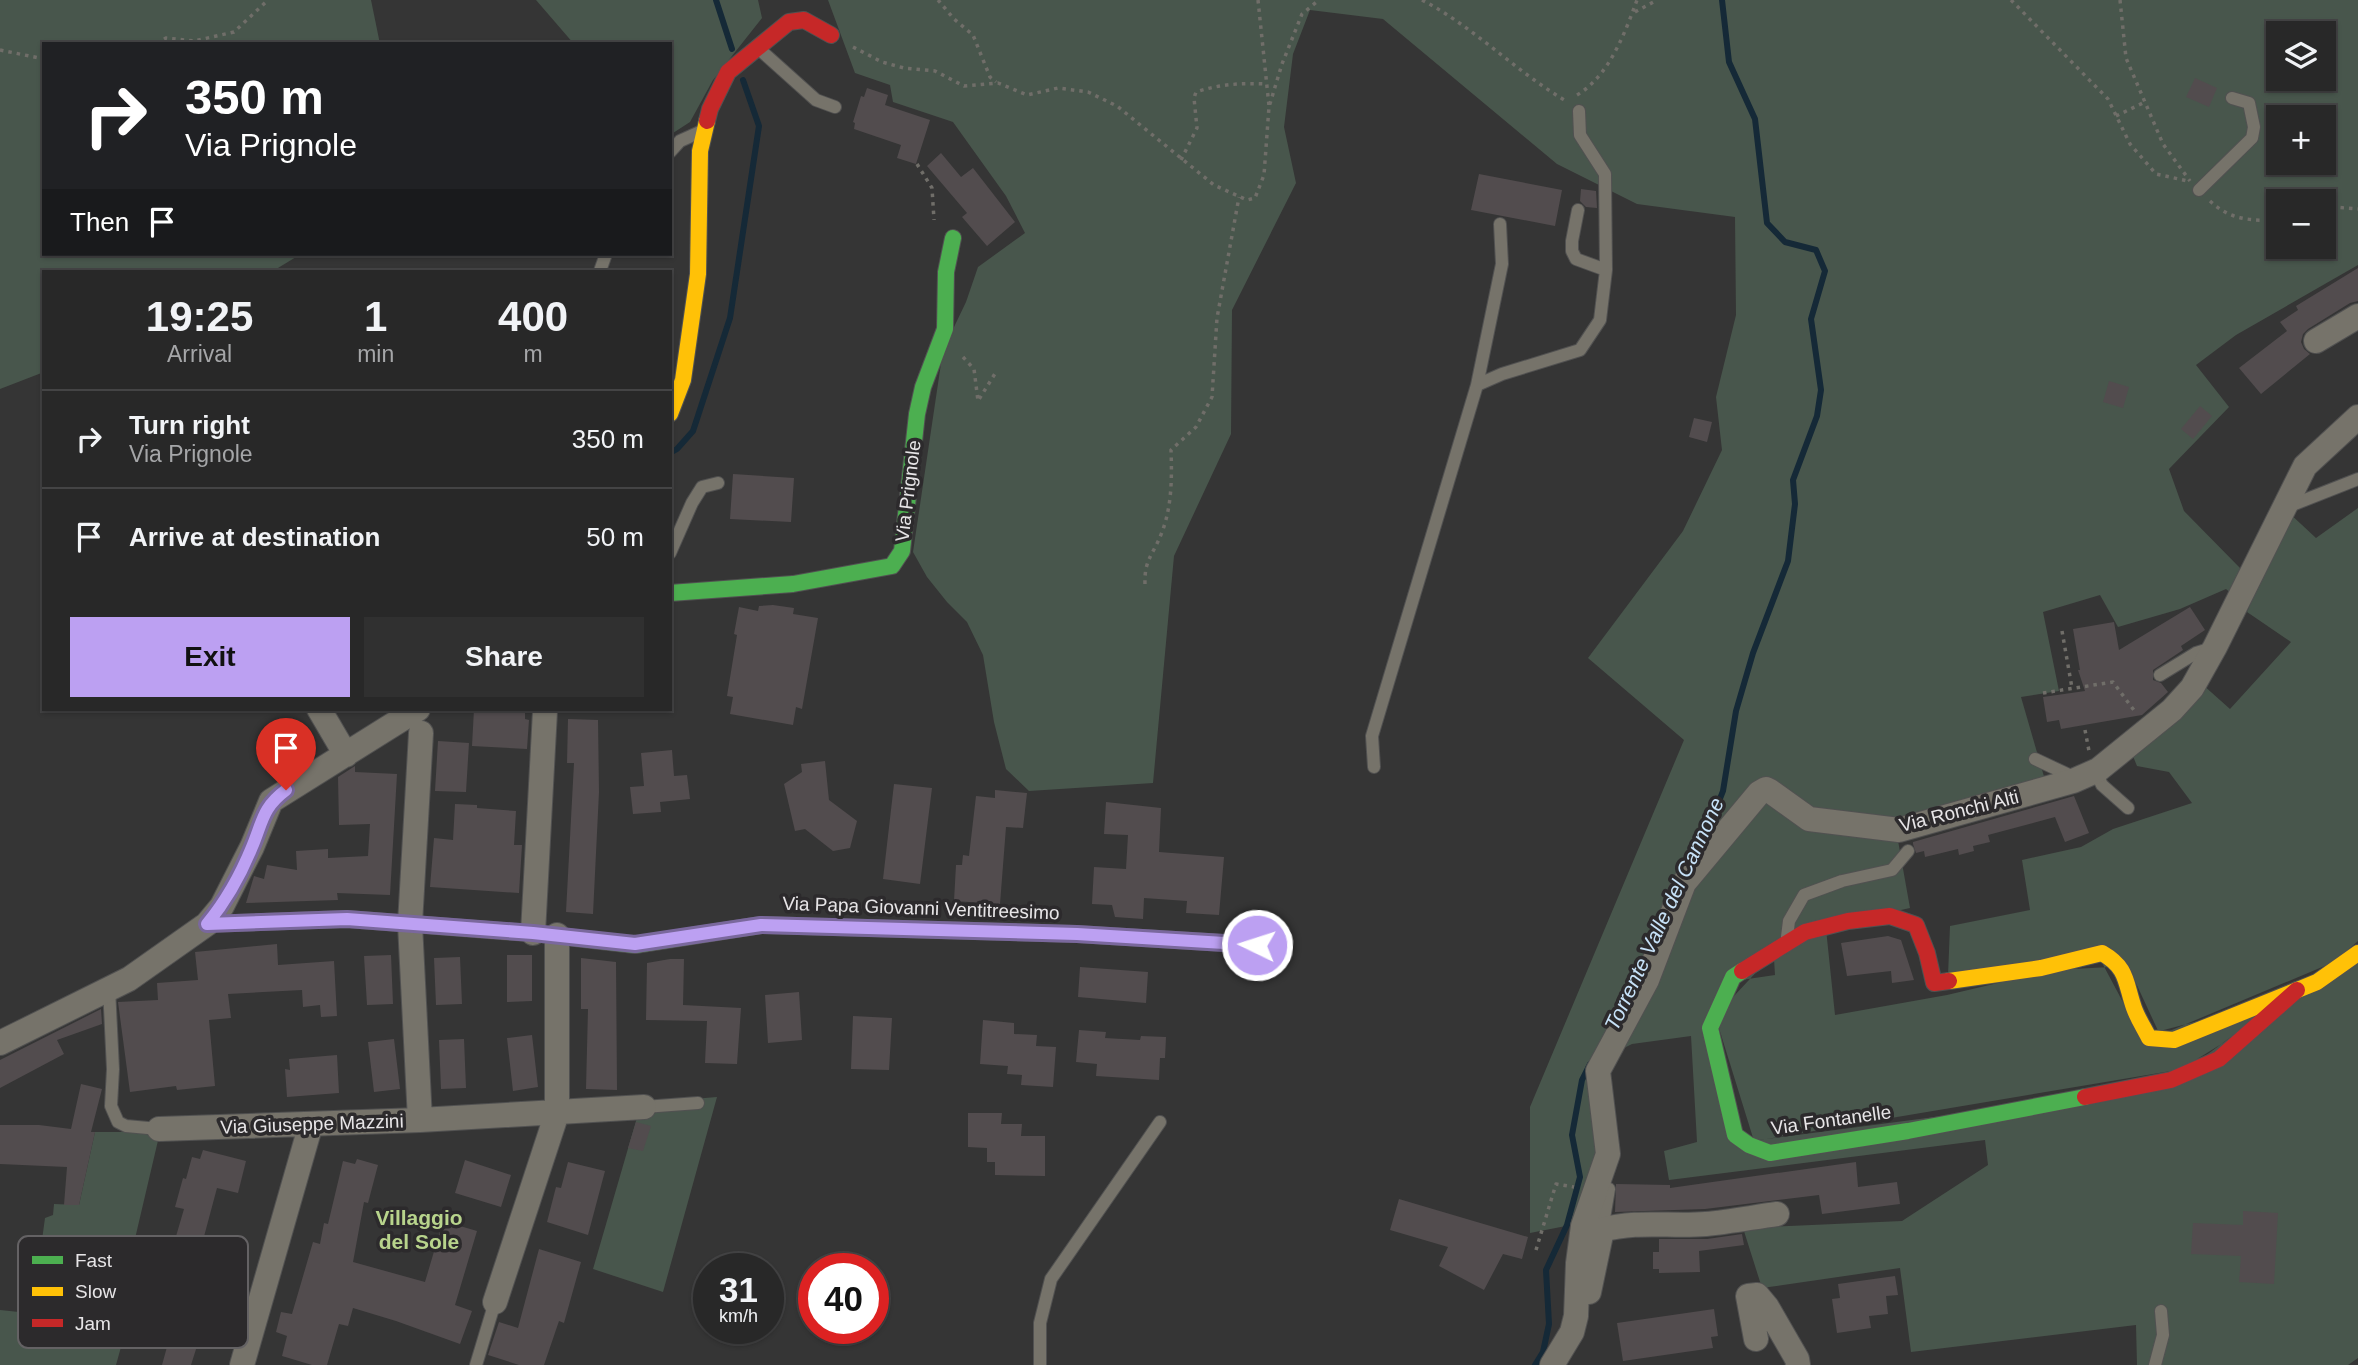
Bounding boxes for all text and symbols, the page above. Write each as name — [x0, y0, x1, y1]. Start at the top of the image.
map controls — [2266, 21, 2336, 259]
button: layers — [2266, 21, 2336, 91]
icon: right — [70, 70, 161, 161]
text: 350 m — [185, 70, 324, 124]
button: + — [2266, 105, 2336, 175]
text: Via Prignole — [185, 127, 357, 163]
button: − — [2266, 189, 2336, 259]
icon: arrive — [143, 203, 181, 241]
text: Then — [70, 207, 129, 237]
text: 19:25 — [146, 293, 253, 340]
text: 1 — [364, 293, 387, 340]
text: 400 — [498, 293, 568, 340]
text: Arrival — [167, 341, 232, 367]
text: min — [357, 341, 394, 367]
text: m — [524, 341, 543, 367]
text: Turn right — [129, 410, 250, 440]
icon: right — [70, 420, 108, 458]
text: 350 m — [572, 424, 644, 454]
street label: Via Prignole — [891, 439, 925, 543]
text: Via Prignole — [129, 441, 253, 467]
icon: arrive — [70, 518, 108, 556]
text: Arrive at destination — [129, 522, 380, 552]
text: 50 m — [586, 522, 644, 552]
button: Exit — [70, 617, 350, 697]
button: Share — [364, 617, 644, 697]
pin — [256, 718, 316, 790]
icon: arrive — [267, 729, 305, 767]
street label: Via Ronchi Alti — [1897, 786, 2021, 836]
water label: Torrente Valle del Cannone — [1600, 794, 1728, 1034]
street label: Via Papa Giovanni Ventitreesimo — [782, 893, 1060, 923]
position arrow — [1220, 908, 1294, 982]
street label: Via Fontanelle — [1770, 1101, 1892, 1139]
street label: Via Giuseppe Mazzini — [220, 1110, 404, 1138]
district label: Villaggio del Sole — [375, 1206, 463, 1253]
legend — [18, 1236, 248, 1348]
text: Fast — [75, 1250, 113, 1271]
speed limit sign: 40 — [798, 1253, 889, 1344]
text: 31 — [719, 1270, 758, 1309]
text: Slow — [75, 1281, 116, 1302]
text: km/h — [719, 1306, 758, 1326]
text: Jam — [75, 1313, 111, 1334]

